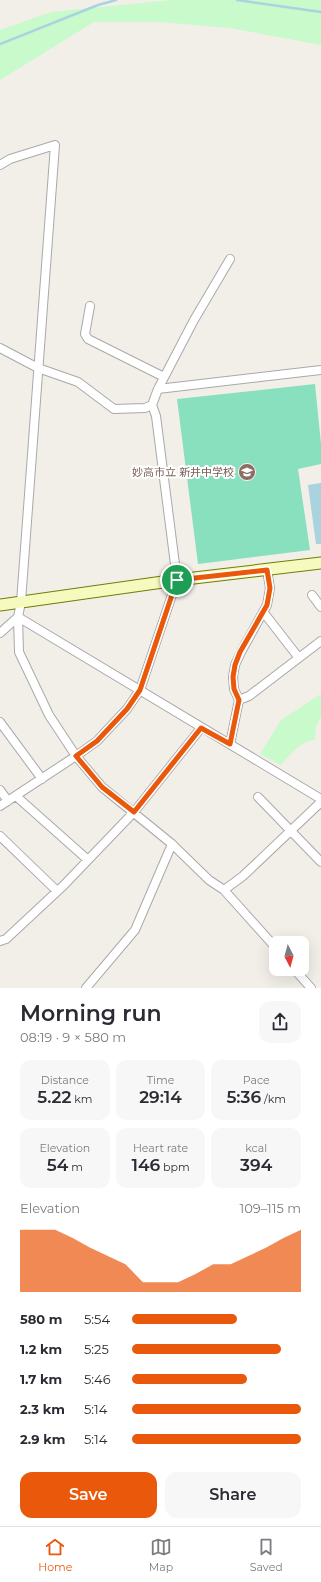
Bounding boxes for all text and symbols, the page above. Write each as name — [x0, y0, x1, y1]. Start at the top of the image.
school or university icon: 妙高市立 新井中学校 — [237, 462, 257, 482]
place label: 妙高市立 新井中学校 — [132, 465, 234, 479]
pin — [160, 563, 194, 597]
icon: arrive — [166, 569, 188, 591]
north arrow — [269, 936, 309, 976]
map controls — [269, 936, 309, 976]
text: Morning run — [20, 1000, 161, 1027]
button: share — [259, 1001, 301, 1043]
text: 08:19 · 9 × 580 m — [20, 1029, 126, 1045]
text: Distance — [41, 1073, 89, 1087]
text: Time — [147, 1073, 174, 1087]
text: Pace — [243, 1073, 270, 1087]
text: 5.22 — [37, 1087, 71, 1107]
text: 29:14 — [139, 1087, 182, 1107]
text: 5:36 — [226, 1087, 261, 1107]
text: km — [71, 1092, 92, 1106]
text: /km — [261, 1092, 286, 1106]
text: Elevation — [39, 1141, 90, 1155]
text: Heart rate — [133, 1141, 188, 1155]
text: kcal — [245, 1141, 267, 1155]
text: 54 — [47, 1155, 68, 1175]
text: 146 — [131, 1155, 160, 1175]
text: 394 — [240, 1155, 272, 1175]
text: m — [68, 1160, 83, 1174]
text: bpm — [160, 1160, 190, 1174]
text: Elevation — [20, 1200, 80, 1216]
text: 109–115 m — [239, 1200, 301, 1216]
text: 580 m — [20, 1311, 62, 1327]
text: 5:54 — [84, 1311, 110, 1327]
text: 1.2 km — [20, 1341, 62, 1357]
text: 5:25 — [84, 1341, 109, 1357]
text: 1.7 km — [20, 1371, 62, 1387]
text: 5:46 — [84, 1371, 111, 1387]
text: 2.3 km — [20, 1401, 65, 1417]
text: 5:14 — [84, 1401, 107, 1417]
text: 2.9 km — [20, 1431, 65, 1447]
text: 5:14 — [84, 1431, 107, 1447]
button: Save — [20, 1472, 157, 1518]
button: Share — [165, 1472, 301, 1518]
tab: Home — [38, 1536, 72, 1574]
tab: Map — [149, 1536, 173, 1574]
tab: Saved — [250, 1536, 283, 1574]

